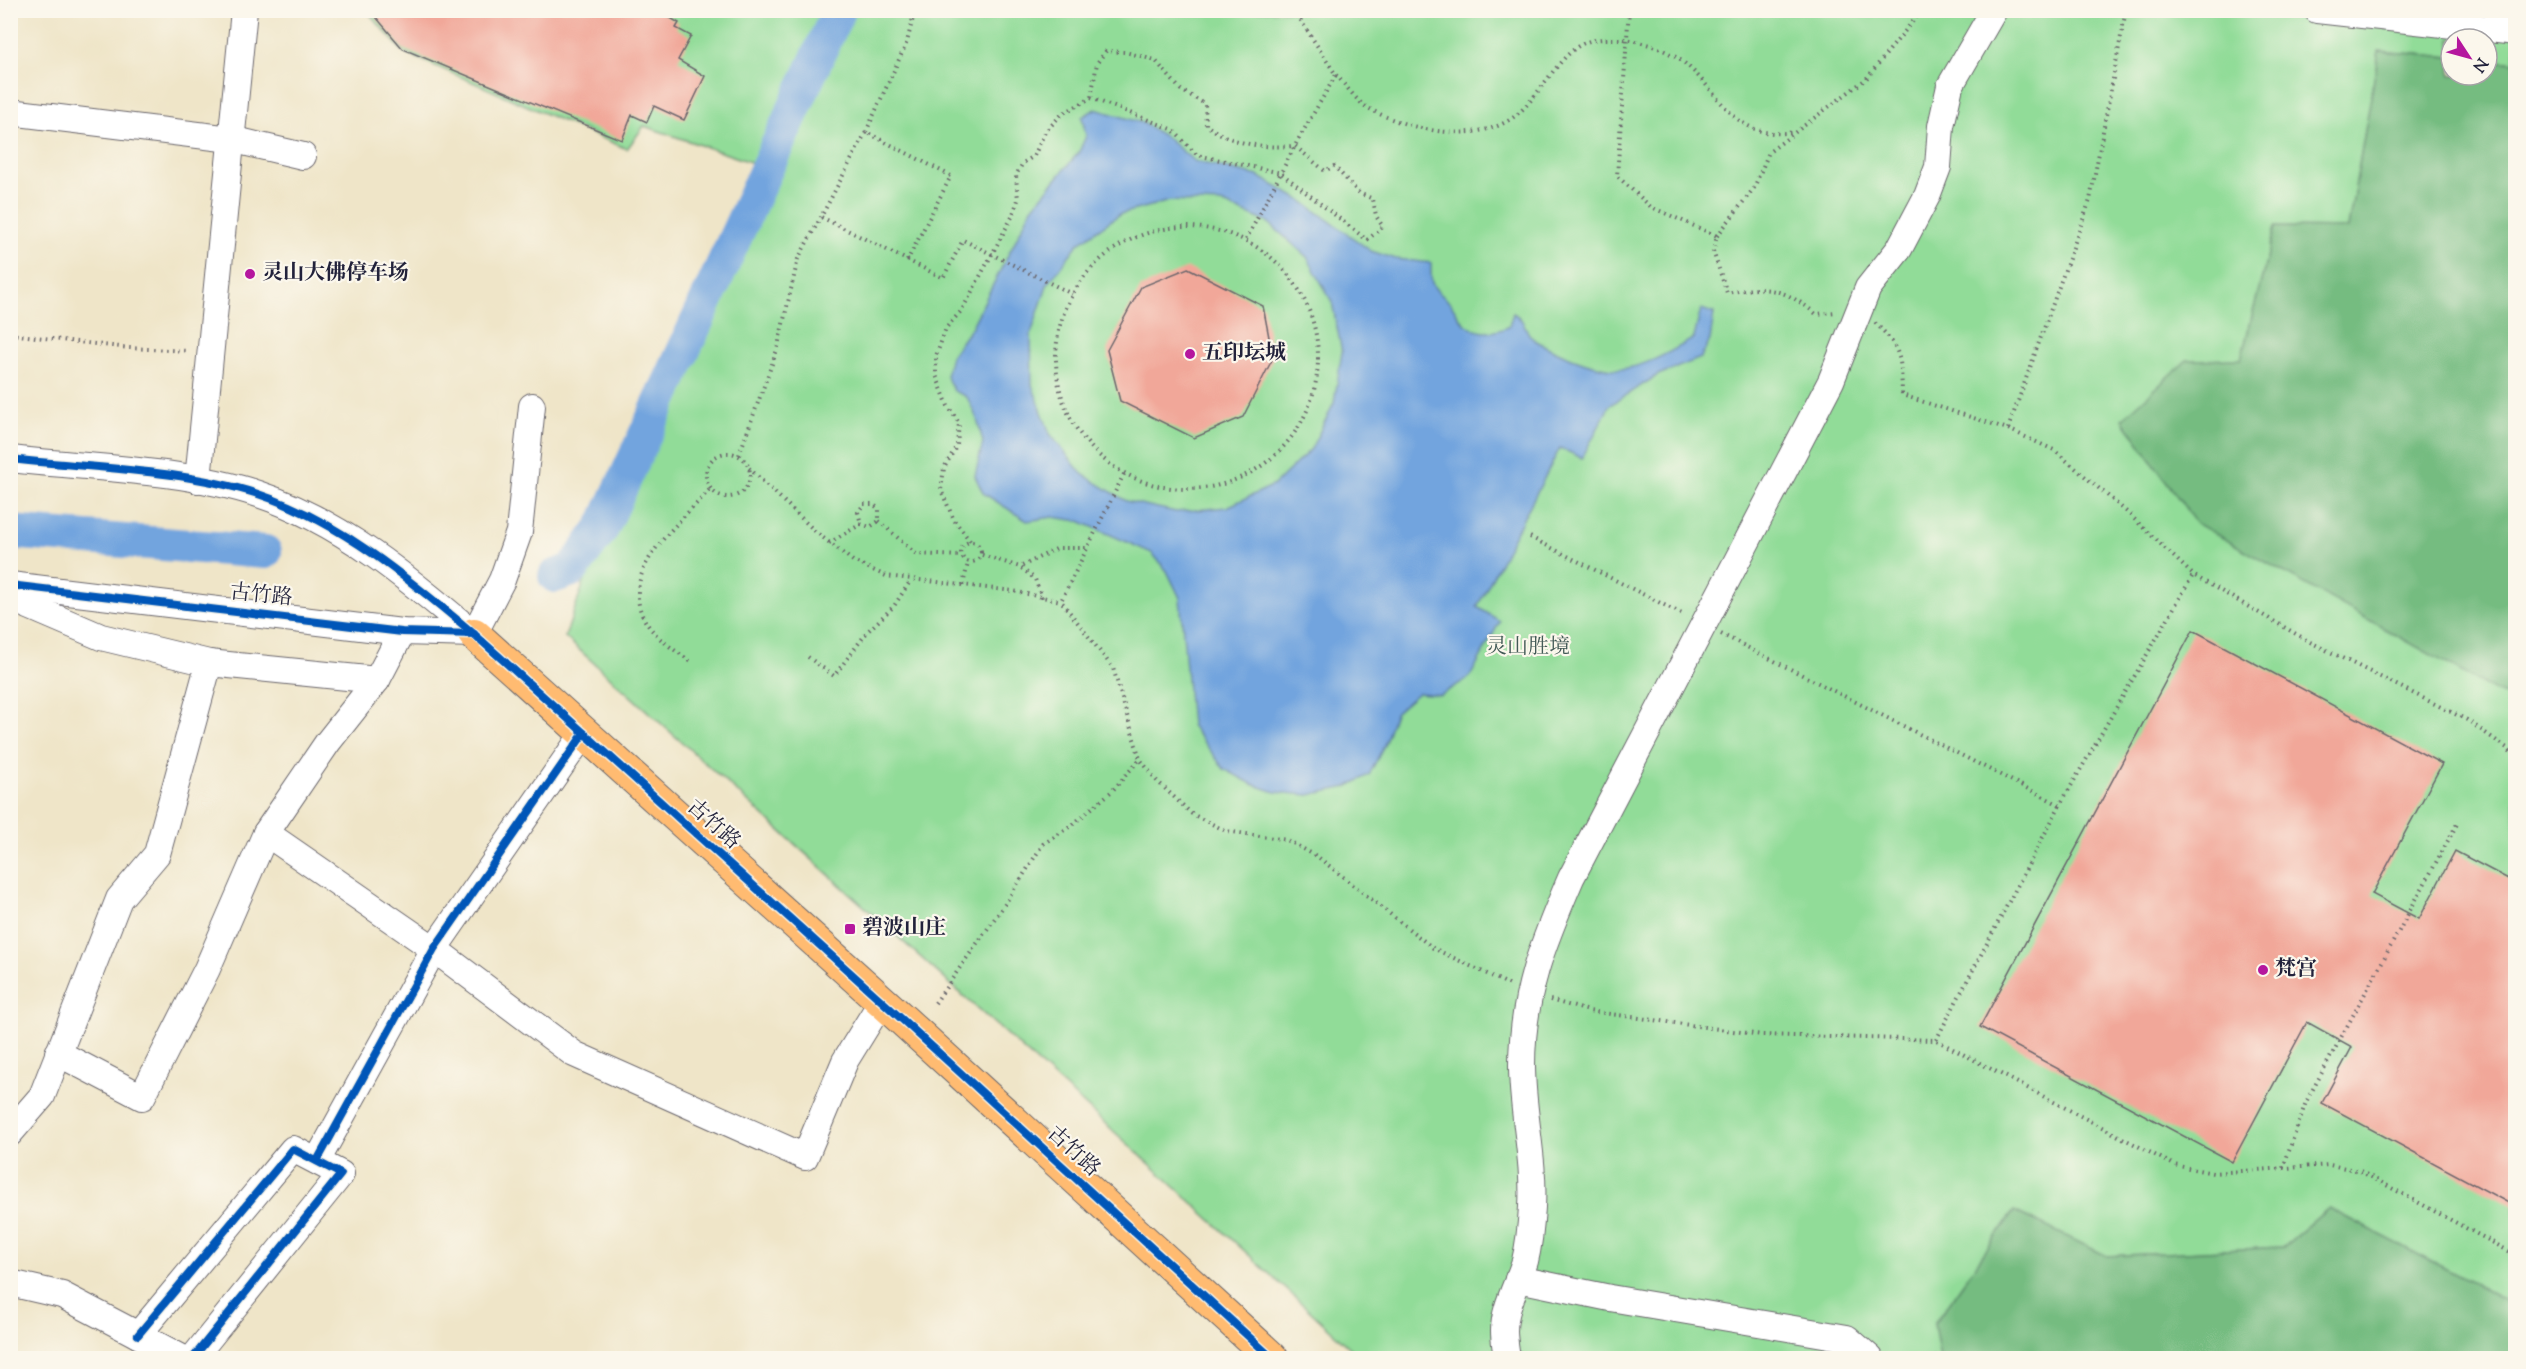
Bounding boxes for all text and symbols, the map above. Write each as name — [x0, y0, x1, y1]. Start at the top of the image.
north arrow — [2439, 27, 2499, 87]
text: N — [2466, 52, 2492, 76]
place label: 灵山大佛停车场 — [262, 259, 409, 289]
marker: 灵山大佛停车场 — [243, 267, 257, 281]
place label: 五印坛城 — [1202, 339, 1286, 369]
marker: 五印坛城 — [1183, 347, 1197, 361]
street label: 古竹路 — [228, 578, 294, 614]
park label: 灵山胜境 — [1486, 633, 1570, 663]
street label: 古竹路 — [680, 793, 746, 857]
place label: 碧波山庄 — [862, 914, 946, 944]
marker: 碧波山庄 — [843, 922, 857, 936]
place label: 梵宫 — [2275, 955, 2317, 985]
marker: 梵宫 — [2256, 963, 2270, 977]
street label: 古竹路 — [1040, 1120, 1106, 1184]

